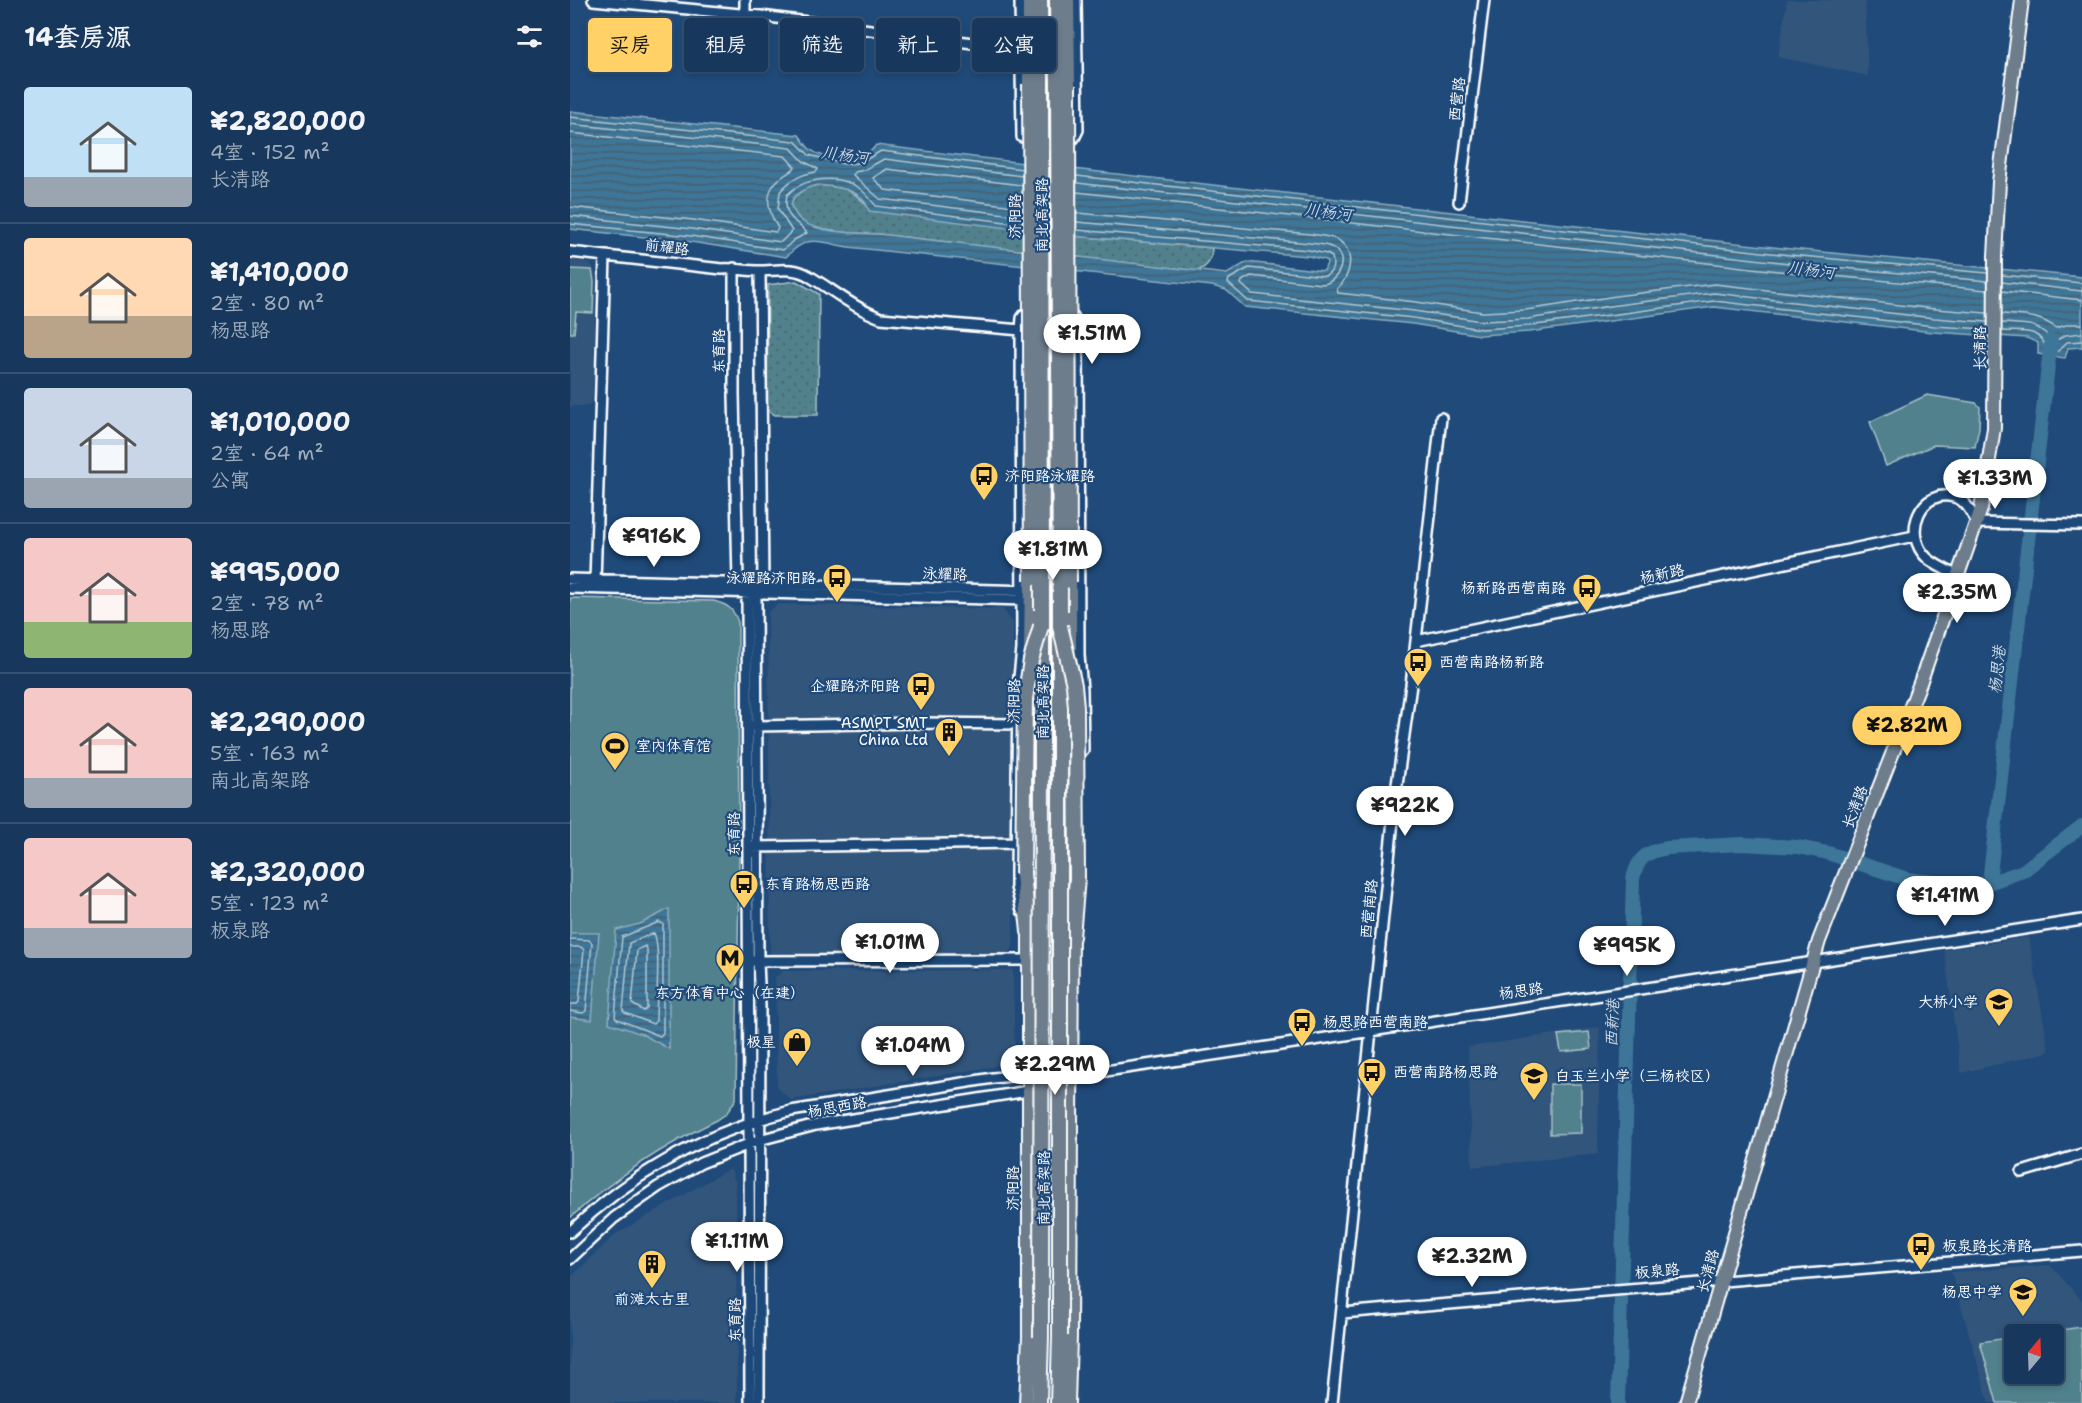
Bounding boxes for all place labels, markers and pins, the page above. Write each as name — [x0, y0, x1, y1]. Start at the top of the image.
pin: ¥1.51M — [1043, 314, 1141, 365]
pin: ¥1.33M — [1946, 459, 2044, 510]
bus stop icon: 济阳路泳耀路 — [968, 460, 1000, 502]
place label: 济阳路泳耀路 — [1005, 466, 1095, 486]
pin: ¥916K — [612, 517, 696, 568]
pin: ¥1.81M — [1004, 530, 1102, 581]
bus stop icon: 泳耀路济阳路 — [821, 562, 853, 604]
place label: 泳耀路济阳路 — [726, 568, 816, 588]
bus stop icon: 杨新路西营南路 — [1571, 572, 1603, 614]
pin: ¥2.35M — [1908, 573, 2006, 624]
place label: 杨新路西营南路 — [1461, 578, 1566, 598]
bus stop icon: 西营南路杨新路 — [1402, 646, 1434, 688]
place label: 西营南路杨新路 — [1439, 652, 1544, 672]
bus stop icon: 企耀路济阳路 — [905, 670, 937, 712]
place label: 企耀路济阳路 — [810, 676, 900, 696]
pin: ¥2.82M — [1858, 706, 1956, 757]
place label: ASMPT SMT China Ltd — [841, 713, 928, 750]
building icon: ASMPT SMT China Ltd — [933, 716, 965, 758]
sports icon: 室内体育馆 — [599, 730, 631, 772]
place label: 室内体育馆 — [636, 736, 711, 756]
pin: ¥922K — [1363, 786, 1447, 837]
bus stop icon: 东育路杨思西路 — [728, 868, 760, 910]
place label: 东育路杨思西路 — [765, 874, 870, 894]
pin: ¥1.41M — [1896, 876, 1994, 927]
pin: ¥1.01M — [841, 923, 939, 974]
pin: ¥995K — [1585, 926, 1669, 977]
metro station icon: 东方体育中心（在建） — [714, 942, 746, 984]
place label: 东方体育中心（在建） — [655, 983, 805, 1003]
school or university icon: 大桥小学 — [1983, 986, 2015, 1028]
place label: 大桥小学 — [1918, 992, 1978, 1012]
bus stop icon: 杨思路西营南路 — [1286, 1006, 1318, 1048]
place label: 杨思路西营南路 — [1323, 1012, 1428, 1032]
shop icon: 极星 — [781, 1026, 813, 1068]
pin: ¥1.04M — [864, 1026, 962, 1077]
place label: 极星 — [746, 1032, 776, 1052]
pin: ¥2.29M — [1006, 1045, 1104, 1096]
bus stop icon: 西营南路杨思路 — [1356, 1056, 1388, 1098]
school or university icon: 白玉兰小学（三杨校区） — [1518, 1060, 1550, 1102]
place label: 西营南路杨思路 — [1393, 1062, 1498, 1082]
place label: 白玉兰小学（三杨校区） — [1555, 1066, 1720, 1086]
pin: ¥1.11M — [688, 1222, 786, 1273]
bus stop icon: 板泉路长清路 — [1905, 1230, 1937, 1272]
place label: 板泉路长清路 — [1942, 1236, 2032, 1256]
pin: ¥2.32M — [1423, 1237, 1521, 1288]
building icon: 前滩太古里 — [636, 1248, 668, 1290]
school or university icon: 杨思中学 — [2007, 1276, 2039, 1318]
place label: 杨思中学 — [1942, 1282, 2002, 1302]
place label: 前滩太古里 — [614, 1289, 690, 1309]

